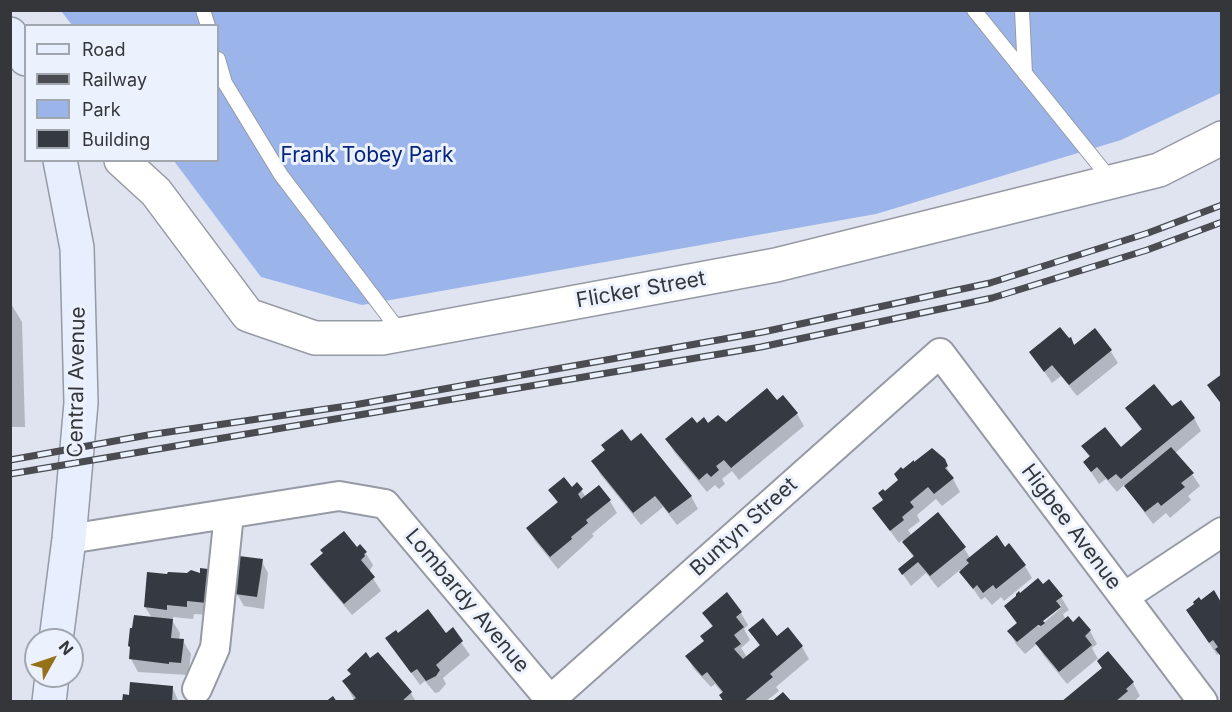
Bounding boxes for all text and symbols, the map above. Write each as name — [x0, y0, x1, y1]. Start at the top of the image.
legend — [24, 24, 219, 162]
text: Road — [82, 39, 125, 60]
text: Railway — [82, 69, 147, 90]
text: Park — [82, 99, 121, 120]
text: Building — [82, 129, 150, 150]
park label: Frank Tobey Park — [280, 143, 454, 169]
street label: Flicker Street — [574, 266, 708, 314]
street label: Central Avenue — [63, 306, 91, 458]
street label: Higbee Avenue — [1016, 459, 1126, 595]
street label: Buntyn Street — [685, 472, 803, 582]
street label: Lombardy Avenue — [400, 524, 534, 678]
north arrow — [24, 628, 84, 688]
text: N — [55, 637, 78, 659]

